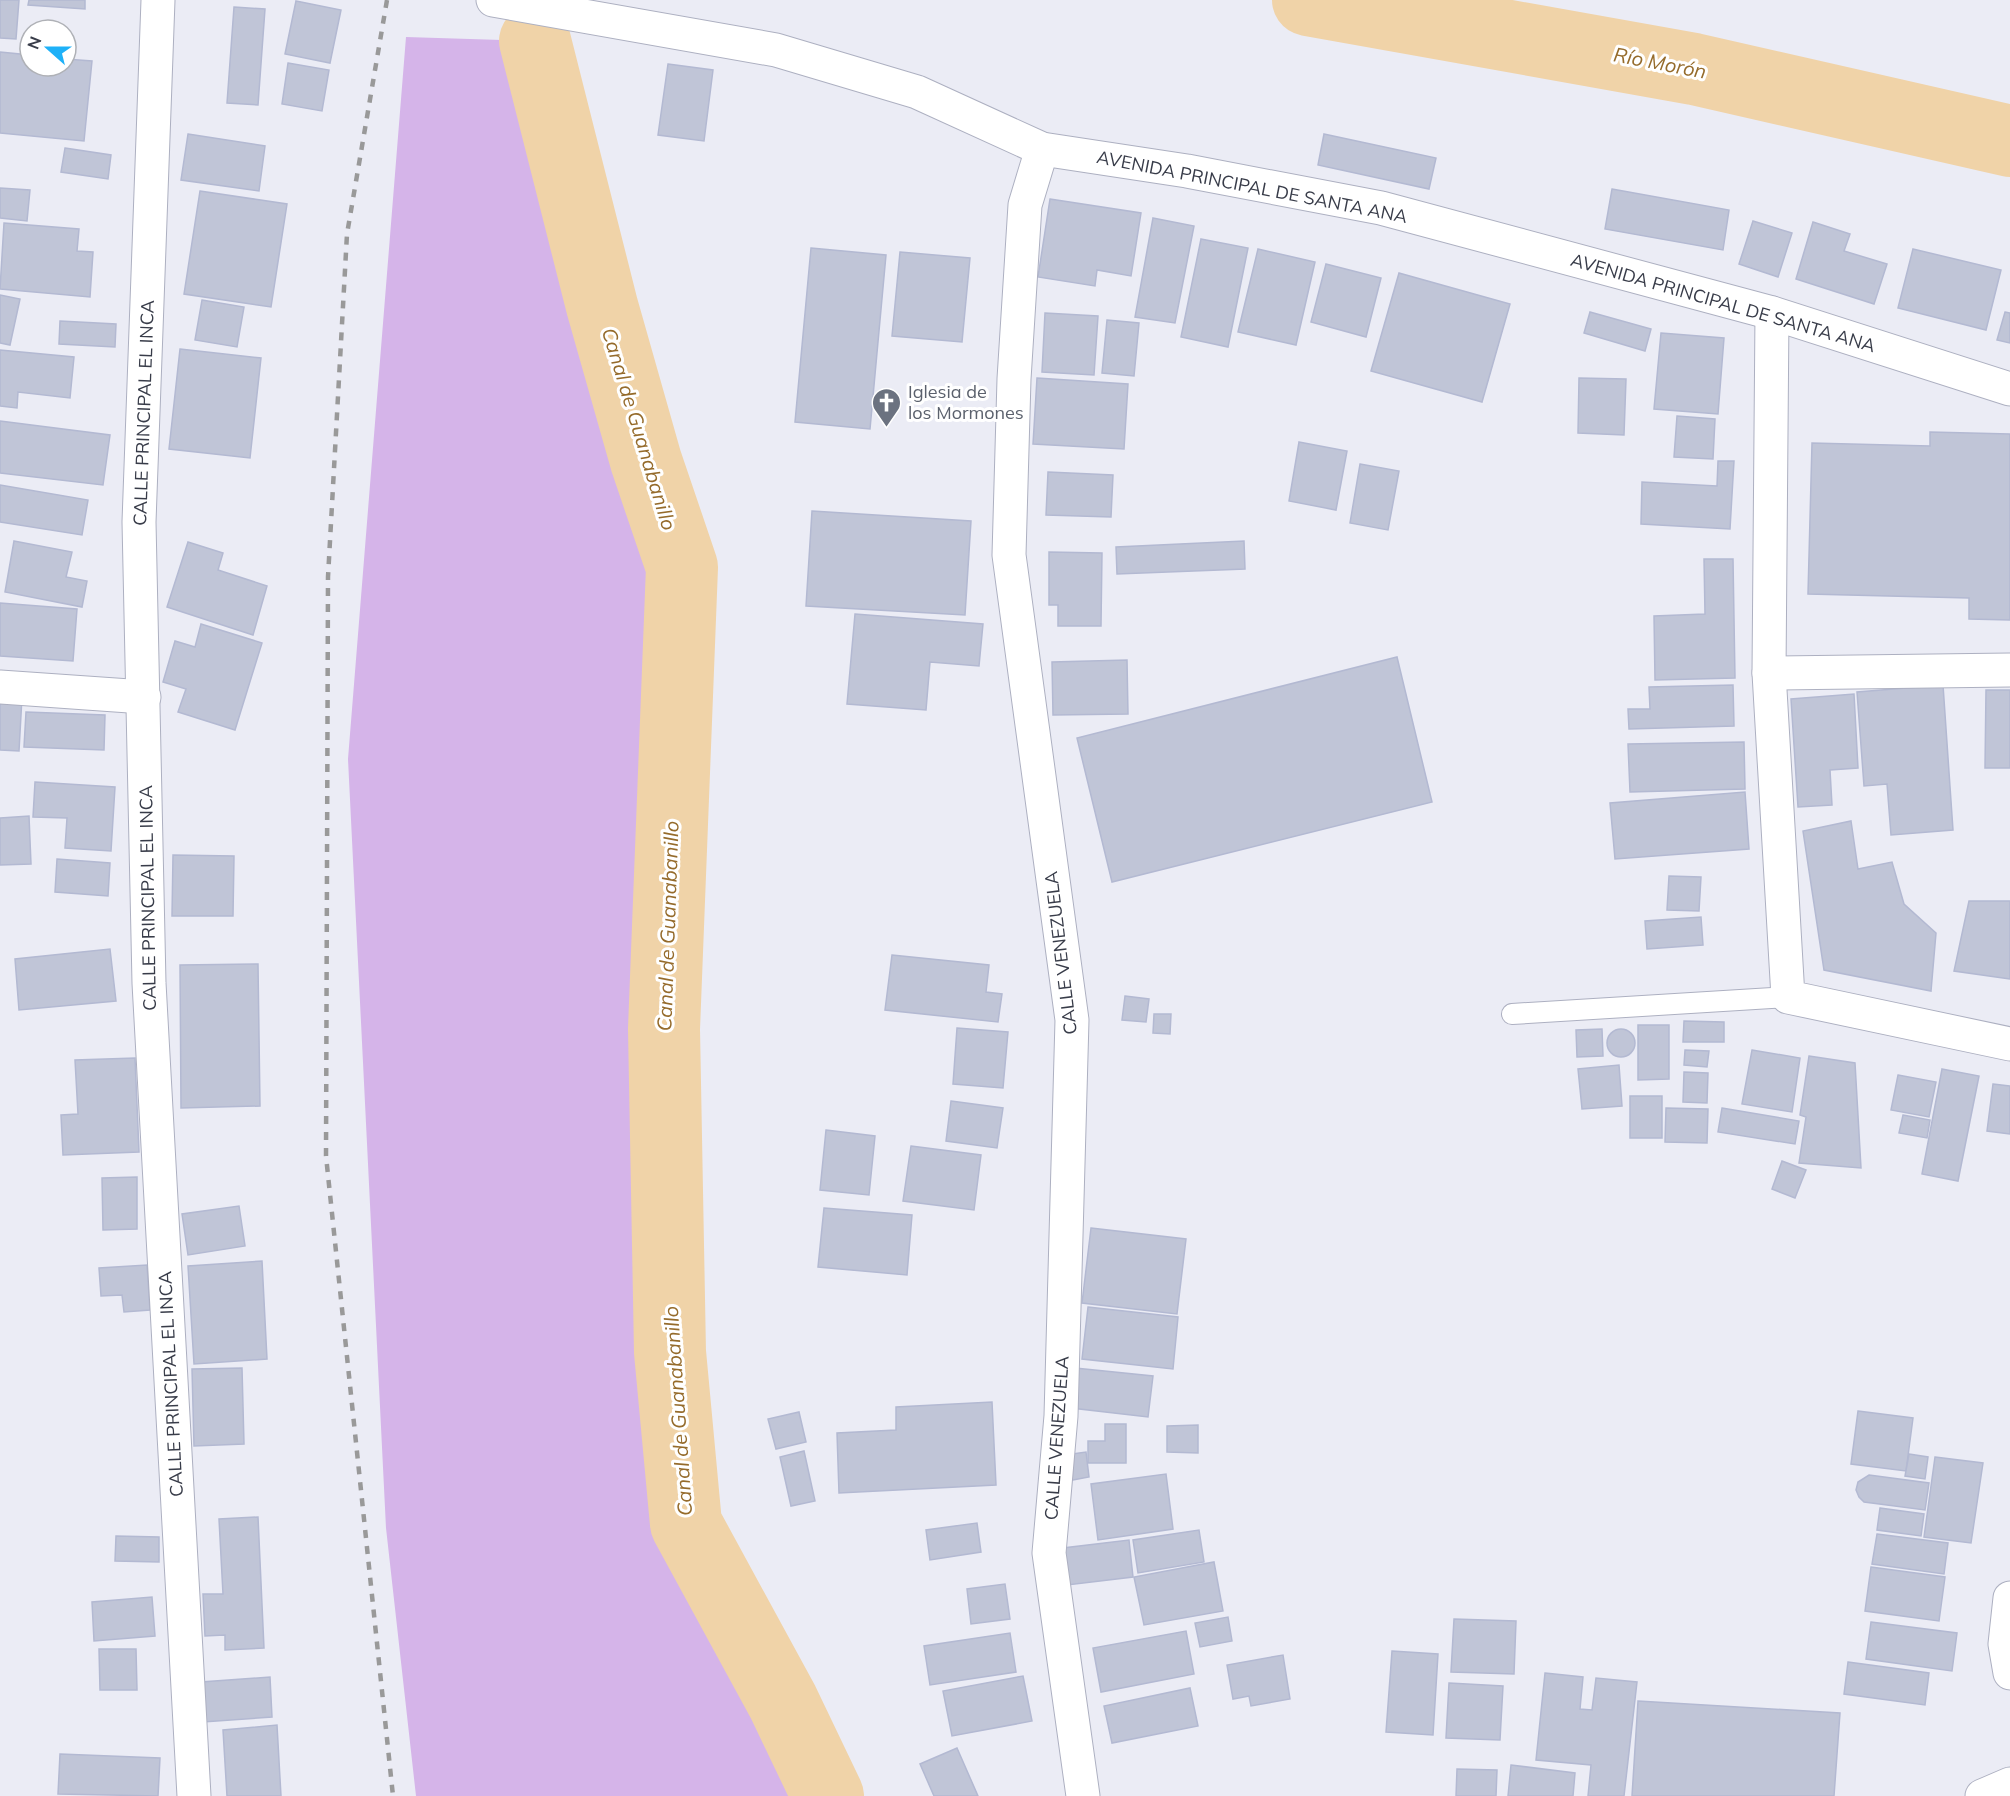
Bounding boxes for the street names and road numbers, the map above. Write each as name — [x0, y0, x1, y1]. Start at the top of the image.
street label: AVENIDA PRINCIPAL DE SANTA ANA — [1095, 145, 1409, 228]
street label: AVENIDA PRINCIPAL DE SANTA ANA — [1568, 248, 1878, 357]
street label: CALLE PRINCIPAL EL INCA — [128, 300, 159, 526]
street label: CALLE PRINCIPAL EL INCA — [134, 785, 161, 1011]
street label: CALLE VENEZUELA — [1039, 870, 1082, 1036]
street label: CALLE PRINCIPAL EL INCA — [153, 1271, 188, 1497]
street label: CALLE VENEZUELA — [1039, 1355, 1074, 1521]

